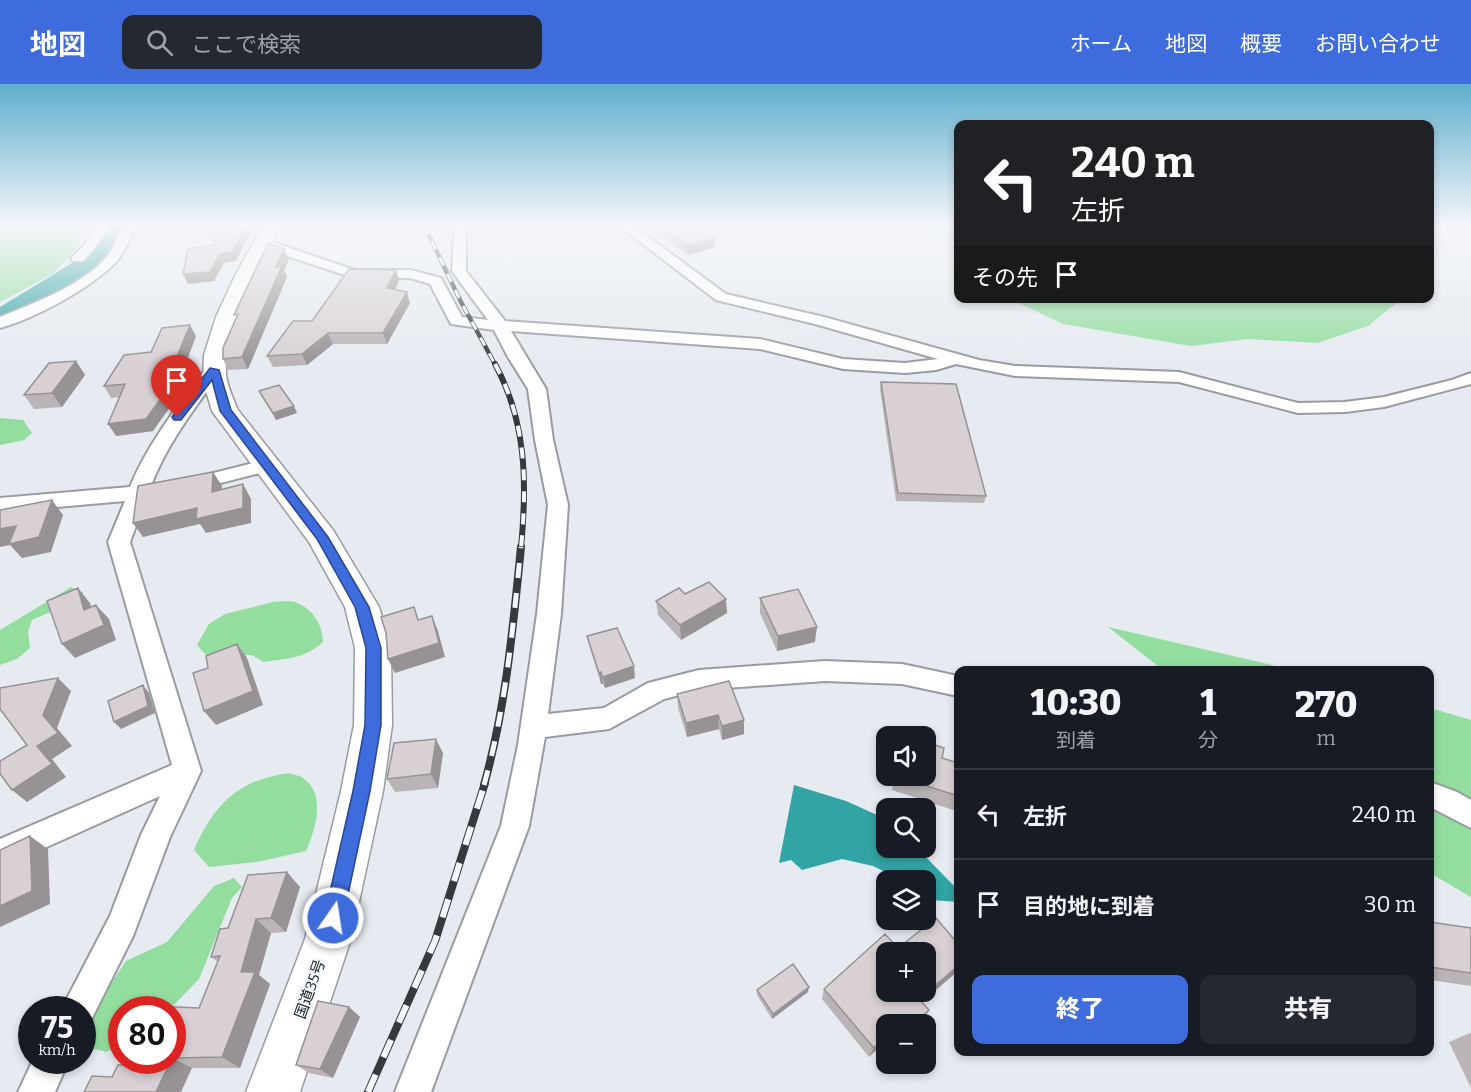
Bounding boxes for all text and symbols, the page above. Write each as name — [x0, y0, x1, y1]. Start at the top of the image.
search box — [122, 15, 542, 69]
icon: search — [143, 26, 176, 59]
text: 地図 — [30, 28, 86, 61]
text: ここで検索 — [191, 31, 301, 58]
text: ホーム — [1070, 31, 1132, 57]
text: 地図 — [1165, 31, 1207, 57]
text: 概要 — [1240, 31, 1282, 57]
text: お問い合わせ — [1315, 31, 1441, 57]
text: 240 m — [1071, 138, 1195, 188]
icon: left — [972, 144, 1050, 222]
text: 左折 — [1071, 195, 1125, 227]
icon: arrive — [1050, 258, 1083, 291]
text: その先 — [972, 264, 1038, 291]
pin — [151, 355, 202, 417]
icon: arrive — [160, 364, 193, 397]
text: 10:30 — [1031, 681, 1122, 725]
text: 1 — [1200, 681, 1216, 725]
text: 270 — [1295, 683, 1357, 727]
map controls — [876, 726, 936, 1074]
button: sound — [876, 726, 936, 786]
text: m — [1317, 726, 1336, 750]
text: 到着 — [1056, 728, 1096, 752]
text: 分 — [1198, 728, 1218, 752]
button: search — [876, 798, 936, 858]
icon: left — [972, 798, 1005, 831]
text: 240 m — [1352, 801, 1416, 828]
text: 左折 — [1023, 803, 1067, 830]
button: layers — [876, 870, 936, 930]
position arrow — [301, 886, 365, 950]
icon: arrive — [972, 888, 1005, 921]
text: 30 m — [1364, 891, 1416, 918]
text: 目的地に到着 — [1023, 893, 1155, 920]
button: + — [876, 942, 936, 1002]
street label: 国道35号 — [291, 957, 329, 1021]
button: 終了 — [972, 975, 1188, 1044]
button: 共有 — [1200, 975, 1416, 1044]
speed limit sign: 80 — [108, 996, 186, 1074]
text: 75 — [41, 1010, 73, 1046]
button: − — [876, 1014, 936, 1074]
text: km/h — [38, 1041, 76, 1059]

